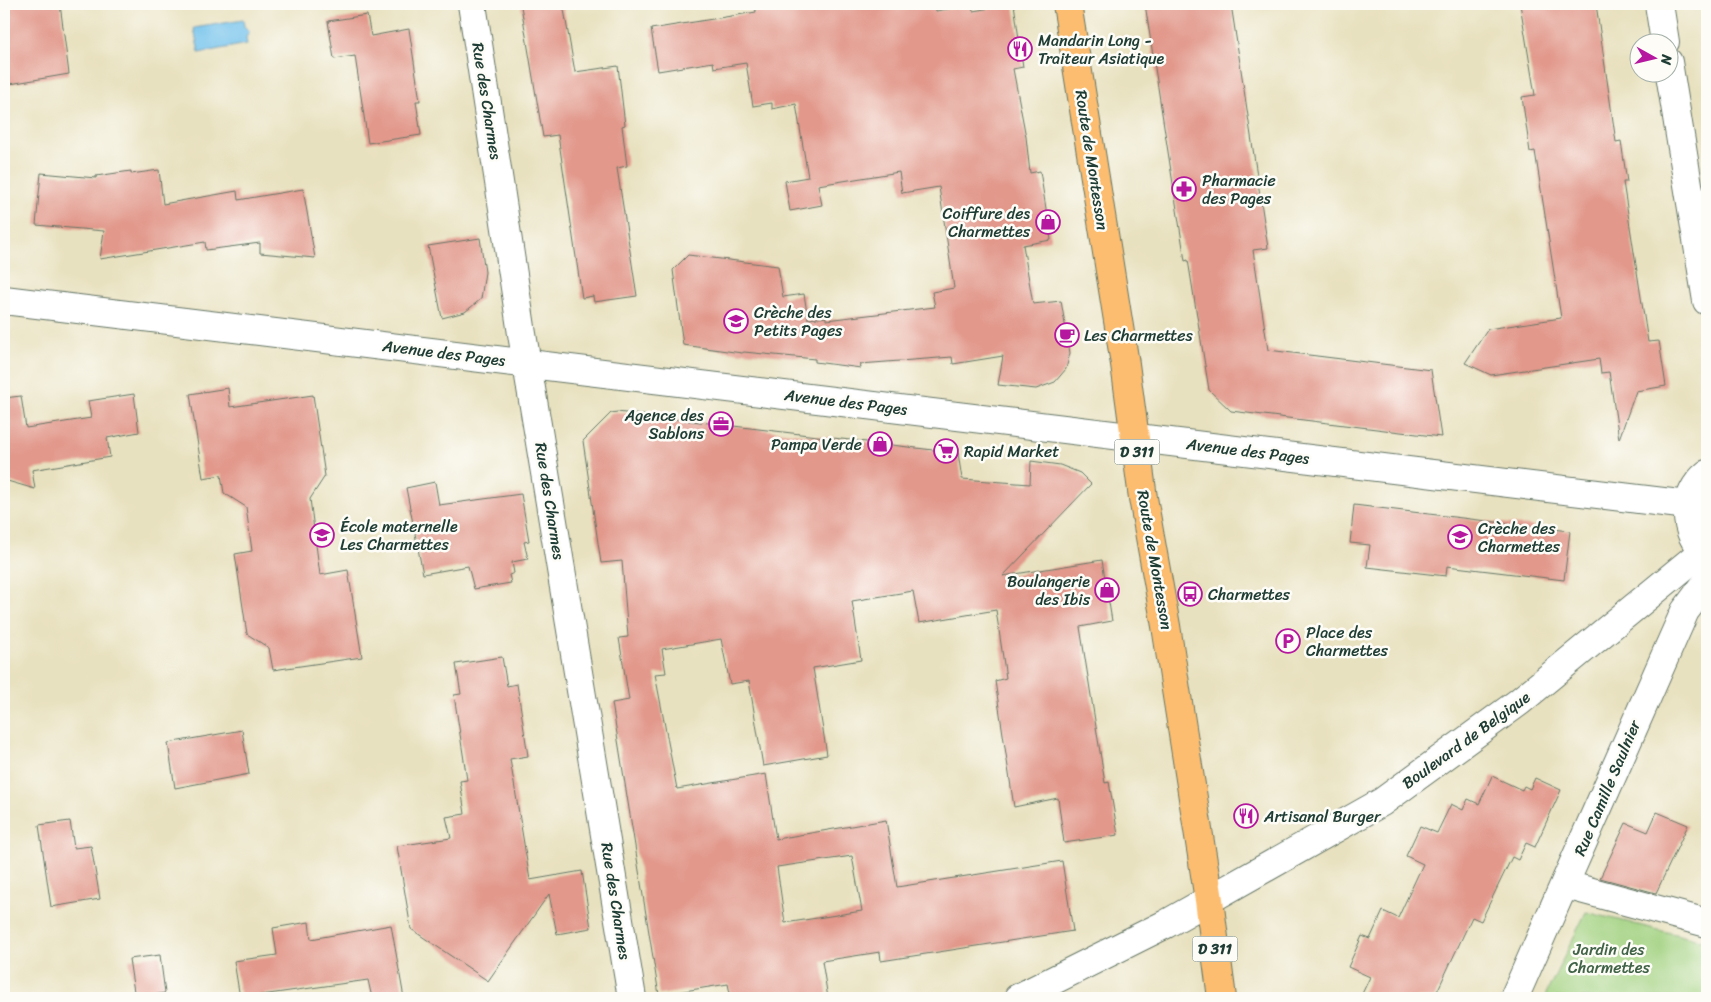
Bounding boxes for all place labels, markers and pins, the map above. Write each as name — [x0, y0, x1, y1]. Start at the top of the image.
place label: Mandarin Long - Traiteur Asiatique — [1038, 26, 1165, 73]
restaurant icon: Mandarin Long - Traiteur Asiatique — [1007, 36, 1033, 62]
place label: Pharmacie des Pages — [1202, 166, 1276, 213]
pharmacy icon: Pharmacie des Pages — [1171, 176, 1197, 202]
place label: Coiffure des Charmettes — [943, 199, 1031, 246]
shop icon: Coiffure des Charmettes — [1035, 209, 1061, 235]
place label: Crèche des Petits Pages — [754, 298, 843, 345]
school or university icon: Crèche des Petits Pages — [723, 308, 749, 334]
place label: Les Charmettes — [1084, 321, 1194, 350]
cafe icon: Les Charmettes — [1054, 322, 1080, 348]
place label: Agence des Sablons — [624, 401, 705, 448]
office icon: Agence des Sablons — [708, 411, 734, 437]
place label: Pampa Verde — [771, 430, 862, 459]
shop icon: Pampa Verde — [867, 431, 893, 457]
place label: Rapid Market — [964, 437, 1059, 466]
supermarket icon: Rapid Market — [933, 438, 959, 464]
place label: École maternelle Les Charmettes — [340, 512, 458, 559]
place label: Crèche des Charmettes — [1478, 514, 1560, 561]
school or university icon: École maternelle Les Charmettes — [309, 522, 335, 548]
school or university icon: Crèche des Charmettes — [1447, 524, 1473, 550]
place label: Boulangerie des Ibis — [1007, 567, 1091, 614]
shop icon: Boulangerie des Ibis — [1094, 577, 1120, 603]
place label: Charmettes — [1208, 580, 1290, 609]
bus stop icon: Charmettes — [1177, 581, 1203, 607]
place label: Place des Charmettes — [1306, 618, 1388, 665]
parking icon: Place des Charmettes — [1275, 628, 1301, 654]
place label: Artisanal Burger — [1263, 802, 1382, 831]
restaurant icon: Artisanal Burger — [1233, 803, 1259, 829]

